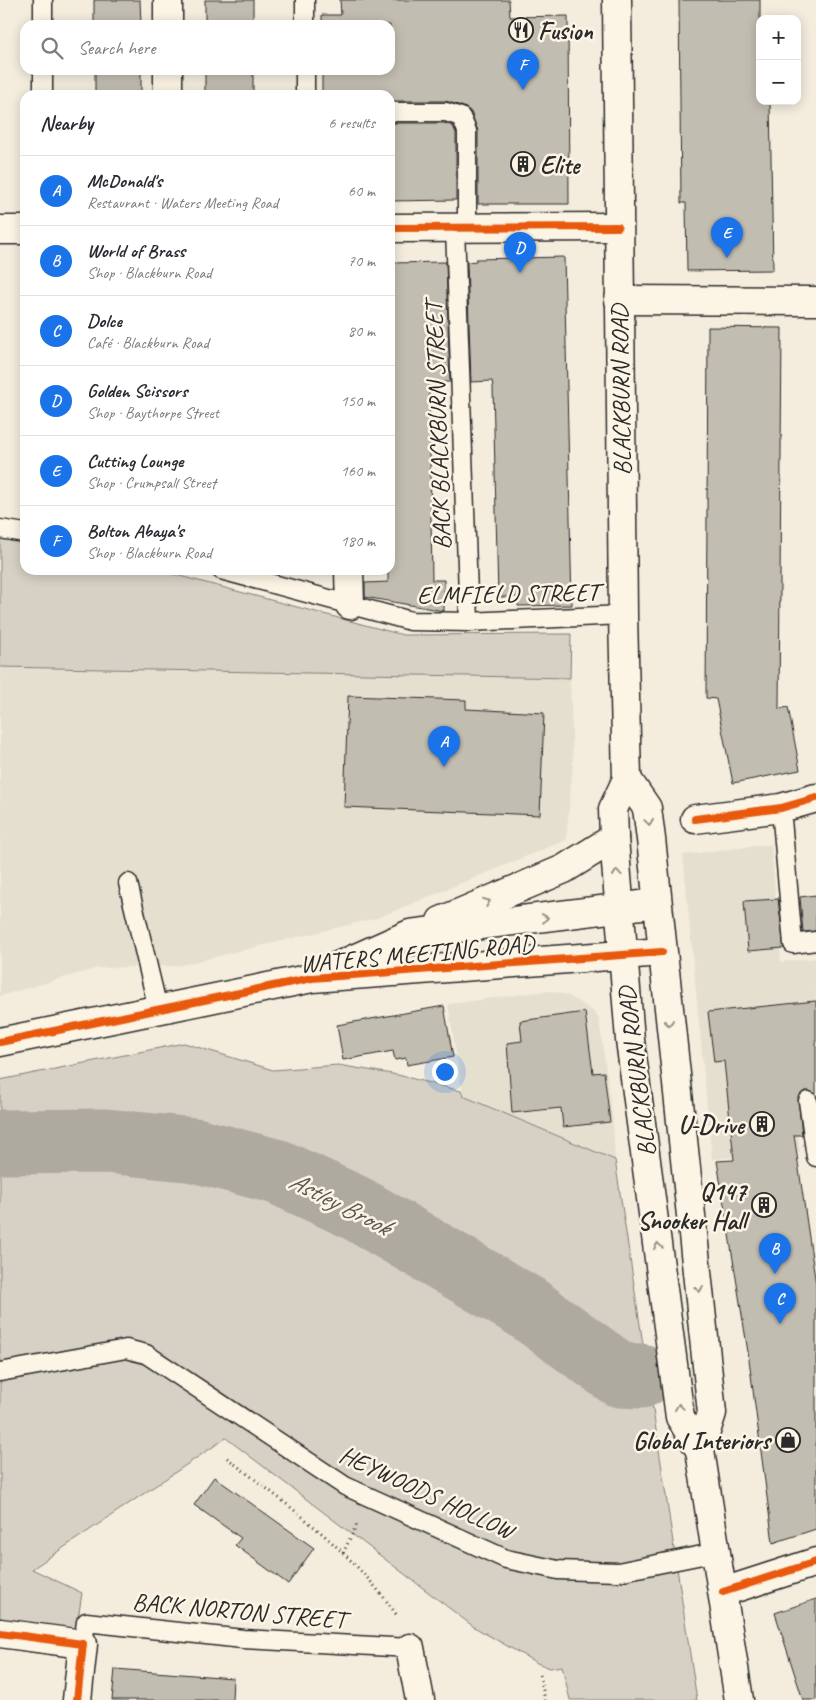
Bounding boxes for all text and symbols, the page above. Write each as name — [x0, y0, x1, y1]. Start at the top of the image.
place label: Fusion — [538, 15, 593, 47]
map controls — [756, 15, 801, 105]
button: + — [756, 15, 801, 60]
restaurant icon: Fusion — [508, 17, 534, 43]
search box — [20, 20, 395, 75]
icon: search — [38, 34, 66, 62]
text: Search here — [78, 36, 155, 60]
pin: F — [507, 49, 539, 90]
button: − — [756, 60, 801, 105]
text: Nearby — [40, 110, 93, 136]
text: 6 results — [328, 113, 375, 133]
place label: Elite — [540, 149, 581, 181]
building icon: Elite — [510, 151, 536, 177]
text: McDonald's — [87, 169, 162, 193]
text: A — [52, 181, 60, 201]
text: 60 m — [348, 181, 375, 201]
text: Restaurant · Waters Meeting Road — [87, 193, 278, 213]
pin: E — [711, 217, 743, 258]
pin: D — [504, 232, 536, 273]
text: World of Brass — [87, 239, 185, 263]
text: B — [52, 251, 60, 271]
text: 70 m — [348, 251, 375, 271]
text: Shop · Blackburn Road — [87, 263, 212, 283]
street label: BACK BLACKBURN STREET — [417, 295, 458, 550]
street label: BLACKBURN ROAD — [603, 302, 638, 476]
text: Dolce — [87, 309, 122, 333]
text: C — [52, 321, 60, 341]
text: 80 m — [348, 321, 375, 341]
text: Café · Blackburn Road — [87, 333, 209, 353]
text: Golden Scissors — [87, 379, 187, 403]
text: D — [51, 391, 61, 411]
text: 150 m — [341, 391, 375, 411]
text: Shop · Baythorpe Street — [87, 403, 219, 423]
text: Cutting Lounge — [87, 449, 183, 473]
text: E — [52, 461, 60, 481]
text: 160 m — [341, 461, 375, 481]
text: Shop · Crumpsall Street — [87, 473, 216, 493]
text: Bolton Abaya's — [87, 519, 184, 543]
text: F — [52, 531, 60, 551]
text: 180 m — [341, 531, 375, 551]
text: Shop · Blackburn Road — [87, 543, 212, 563]
street label: ELMFIELD STREET — [417, 576, 606, 612]
pin: A — [428, 726, 460, 767]
one-way arrow — [643, 818, 653, 826]
one-way arrow — [612, 869, 623, 877]
one-way arrow — [482, 898, 491, 908]
one-way arrow — [541, 913, 550, 923]
street label: WATERS MEETING ROAD — [299, 928, 538, 980]
street label: BLACKBURN ROAD — [610, 983, 663, 1159]
one-way arrow — [663, 1019, 674, 1027]
your location — [432, 1059, 458, 1085]
place label: U-Drive — [678, 1109, 746, 1141]
building icon: U-Drive — [749, 1111, 775, 1137]
water label: Astley Brook — [284, 1164, 401, 1245]
place label: Q147 Snooker Hall — [637, 1176, 751, 1237]
building icon: Q147 Snooker Hall — [751, 1192, 777, 1218]
pin: B — [759, 1233, 791, 1274]
one-way arrow — [653, 1242, 663, 1250]
pin: C — [764, 1283, 796, 1324]
one-way arrow — [693, 1285, 704, 1293]
one-way arrow — [674, 1403, 685, 1411]
place label: Global Interiors — [633, 1425, 772, 1457]
shop icon: Global Interiors — [775, 1427, 801, 1453]
street label: HEYWOODS HOLLOW — [334, 1439, 521, 1548]
street label: BACK NORTON STREET — [131, 1586, 353, 1637]

